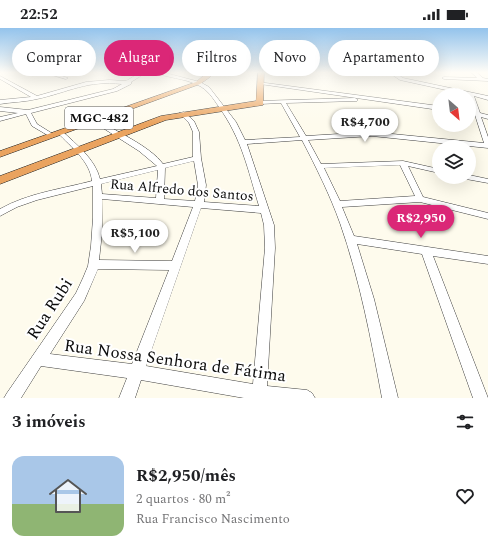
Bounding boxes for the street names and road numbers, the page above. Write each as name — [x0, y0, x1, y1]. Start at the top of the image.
road number: MGC-482 — [65, 107, 133, 129]
street label: Rua Alfredo dos Santos — [109, 173, 255, 207]
street label: Rua Rubi — [20, 273, 80, 345]
street label: Rua Nossa Senhora de Fátima — [62, 333, 288, 390]

